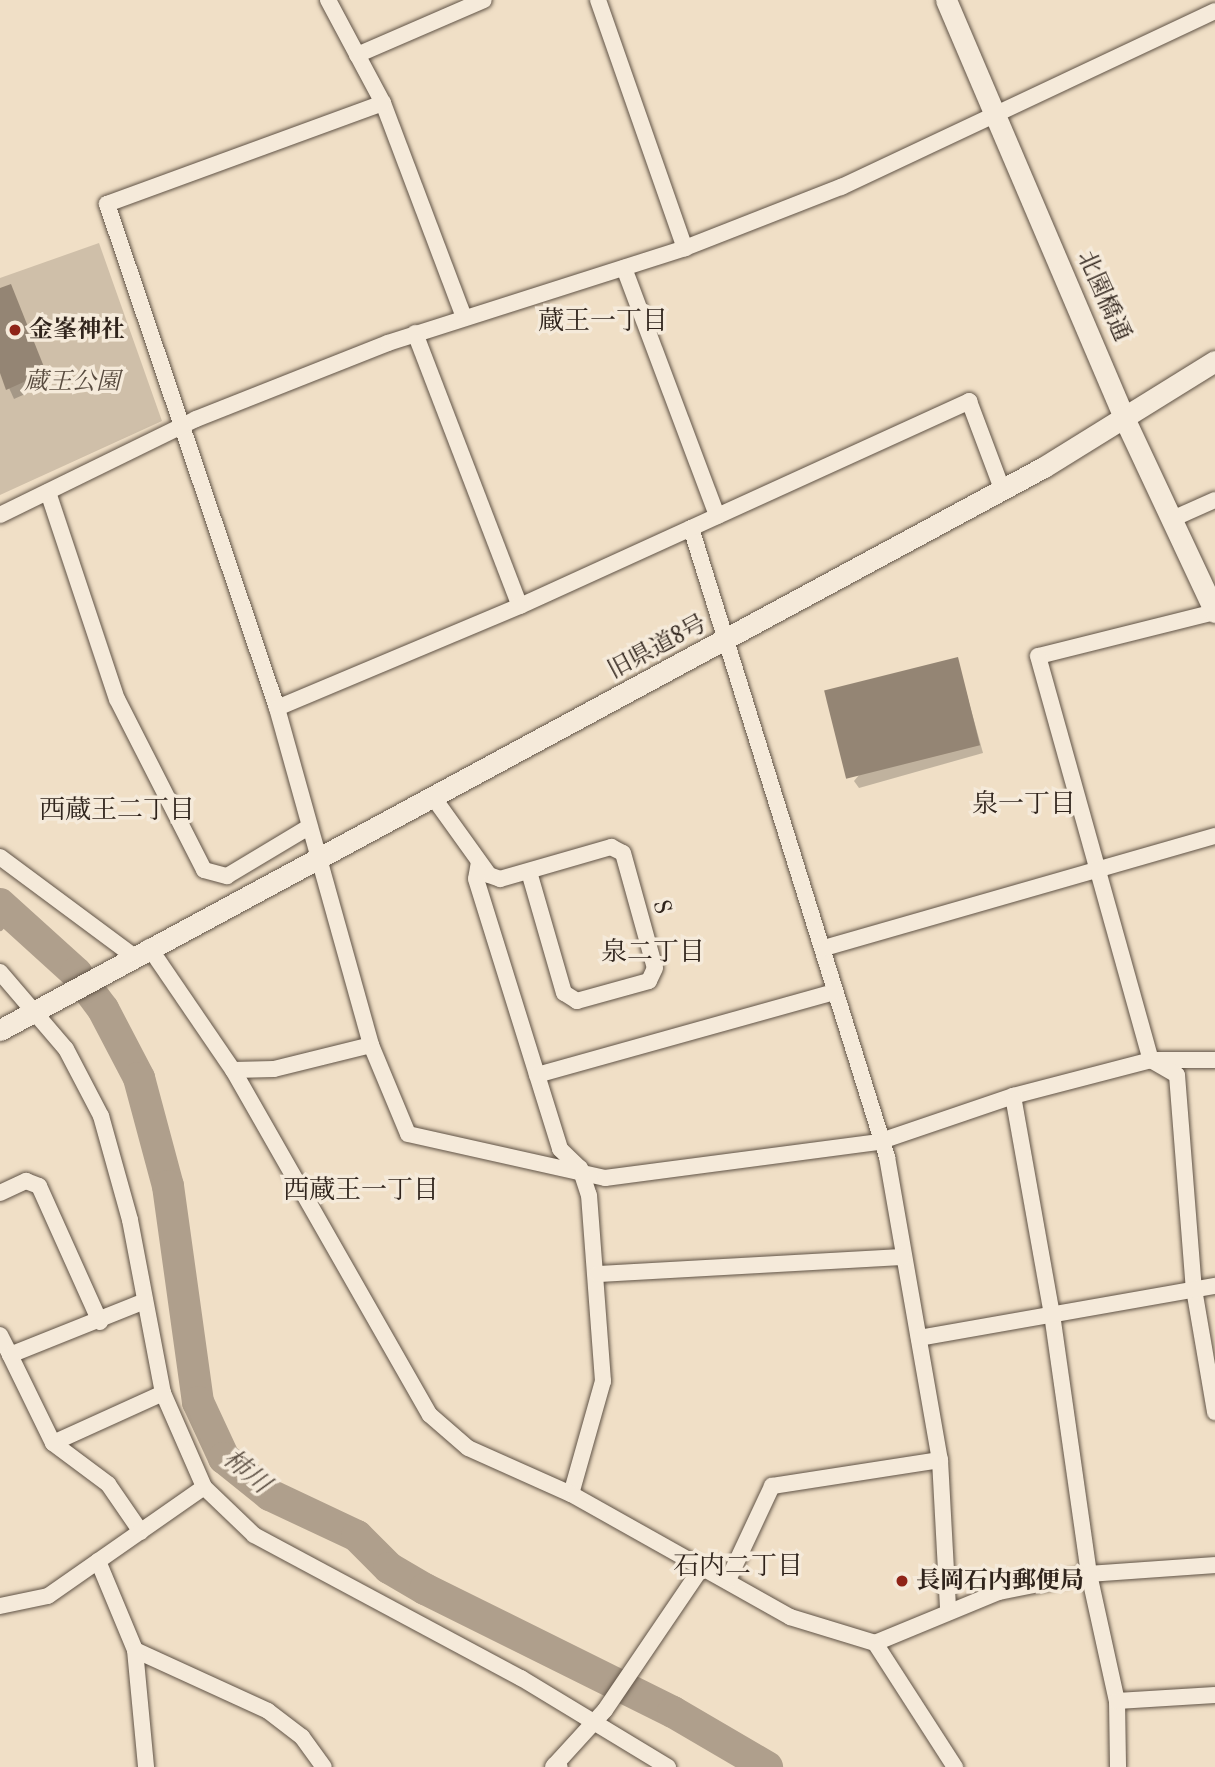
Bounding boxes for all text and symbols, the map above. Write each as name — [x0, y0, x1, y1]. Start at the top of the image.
street label: 北園橋通 — [1071, 246, 1137, 346]
district label: 蔵王一丁目 — [538, 306, 668, 338]
place label: 金峯神社 — [29, 316, 125, 344]
marker: 金峯神社 — [7, 322, 23, 338]
park label: 蔵王公園 — [24, 368, 120, 396]
street label: 旧県道8号 — [603, 609, 711, 685]
district label: 泉一丁目 — [972, 789, 1076, 821]
district label: 西蔵王二丁目 — [39, 795, 195, 827]
street label: S — [646, 897, 678, 917]
district label: 泉二丁目 — [601, 937, 705, 969]
district label: 西蔵王一丁目 — [283, 1175, 439, 1207]
water label: 柿川 — [216, 1443, 276, 1501]
district label: 石内二丁目 — [673, 1551, 803, 1583]
place label: 長岡石内郵便局 — [916, 1567, 1084, 1595]
marker: 長岡石内郵便局 — [894, 1573, 910, 1589]

